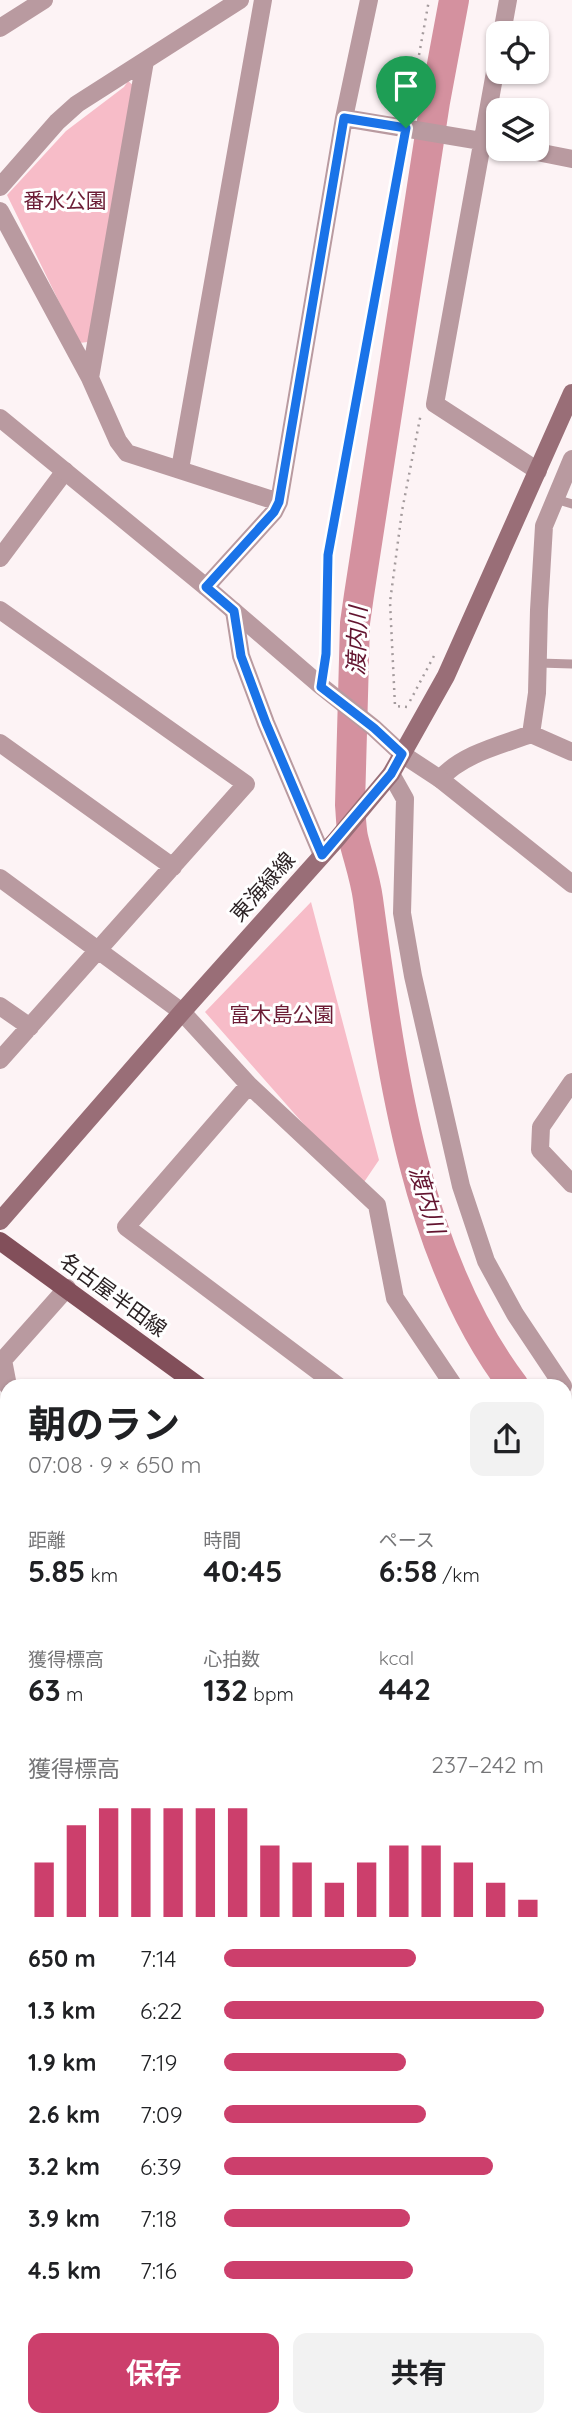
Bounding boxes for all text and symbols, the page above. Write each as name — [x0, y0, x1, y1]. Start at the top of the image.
map controls — [486, 21, 549, 161]
button: locate — [486, 21, 549, 84]
pin — [376, 56, 436, 128]
icon: arrive — [387, 67, 425, 105]
button: layers — [486, 98, 549, 161]
park label: 番水公園 — [23, 187, 107, 213]
water label: 渡内川 — [341, 603, 372, 676]
street label: 東海緑線 — [224, 846, 300, 926]
park label: 富木島公園 — [230, 1001, 335, 1027]
water label: 渡内川 — [404, 1163, 452, 1240]
street label: 名古屋半田線 — [55, 1247, 172, 1342]
text: 朝のラン — [28, 1400, 180, 1448]
button: share — [470, 1402, 544, 1476]
text: 07:08 · 9 × 650 m — [28, 1450, 202, 1479]
text: 距離 — [28, 1528, 66, 1552]
text: 時間 — [203, 1528, 241, 1552]
text: ペース — [379, 1528, 435, 1552]
text: 5.85 — [28, 1552, 85, 1590]
text: 40:45 — [203, 1552, 283, 1590]
text: 6:58 — [379, 1552, 437, 1590]
text: km — [85, 1563, 118, 1587]
text: /km — [437, 1563, 480, 1587]
text: kcal — [379, 1646, 414, 1670]
text: 獲得標高 — [28, 1647, 104, 1671]
text: 心拍数 — [203, 1647, 260, 1671]
text: 442 — [379, 1670, 431, 1708]
text: 63 — [28, 1671, 61, 1709]
text: 132 — [203, 1671, 248, 1709]
text: m — [61, 1682, 83, 1706]
text: bpm — [248, 1682, 294, 1706]
text: 237–242 m — [431, 1750, 544, 1779]
text: 獲得標高 — [28, 1754, 120, 1783]
text: 650 m — [28, 1944, 96, 1973]
text: 7:14 — [140, 1944, 176, 1973]
text: 1.3 km — [28, 1996, 96, 2025]
text: 6:22 — [140, 1996, 182, 2025]
text: 1.9 km — [28, 2048, 96, 2077]
text: 7:19 — [140, 2048, 177, 2077]
text: 2.6 km — [28, 2100, 100, 2129]
text: 7:09 — [140, 2100, 183, 2129]
text: 3.2 km — [28, 2152, 100, 2181]
text: 6:39 — [140, 2152, 182, 2181]
text: 3.9 km — [28, 2204, 100, 2233]
text: 7:18 — [140, 2204, 177, 2233]
text: 4.5 km — [28, 2256, 101, 2285]
text: 7:16 — [140, 2256, 177, 2285]
button: 保存 — [28, 2333, 279, 2413]
button: 共有 — [293, 2333, 544, 2413]

